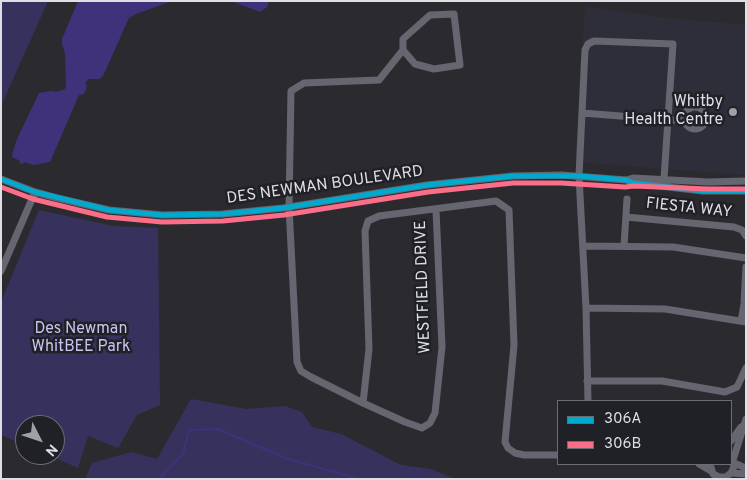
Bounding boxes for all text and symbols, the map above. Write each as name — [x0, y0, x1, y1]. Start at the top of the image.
place label: Whitby Health Centre — [624, 93, 723, 131]
marker: Whitby Health Centre — [727, 106, 739, 118]
street label: DES NEWMAN BOULEVARD — [225, 163, 425, 209]
street label: FIESTA WAY — [645, 195, 733, 223]
street label: WESTFIELD DRIVE — [412, 220, 436, 354]
park label: Des Newman WhitBEE Park — [32, 320, 130, 358]
legend — [557, 400, 732, 465]
text: 306A — [604, 410, 641, 429]
north arrow — [15, 415, 65, 465]
text: 306B — [604, 435, 641, 454]
text: N — [41, 440, 61, 459]

